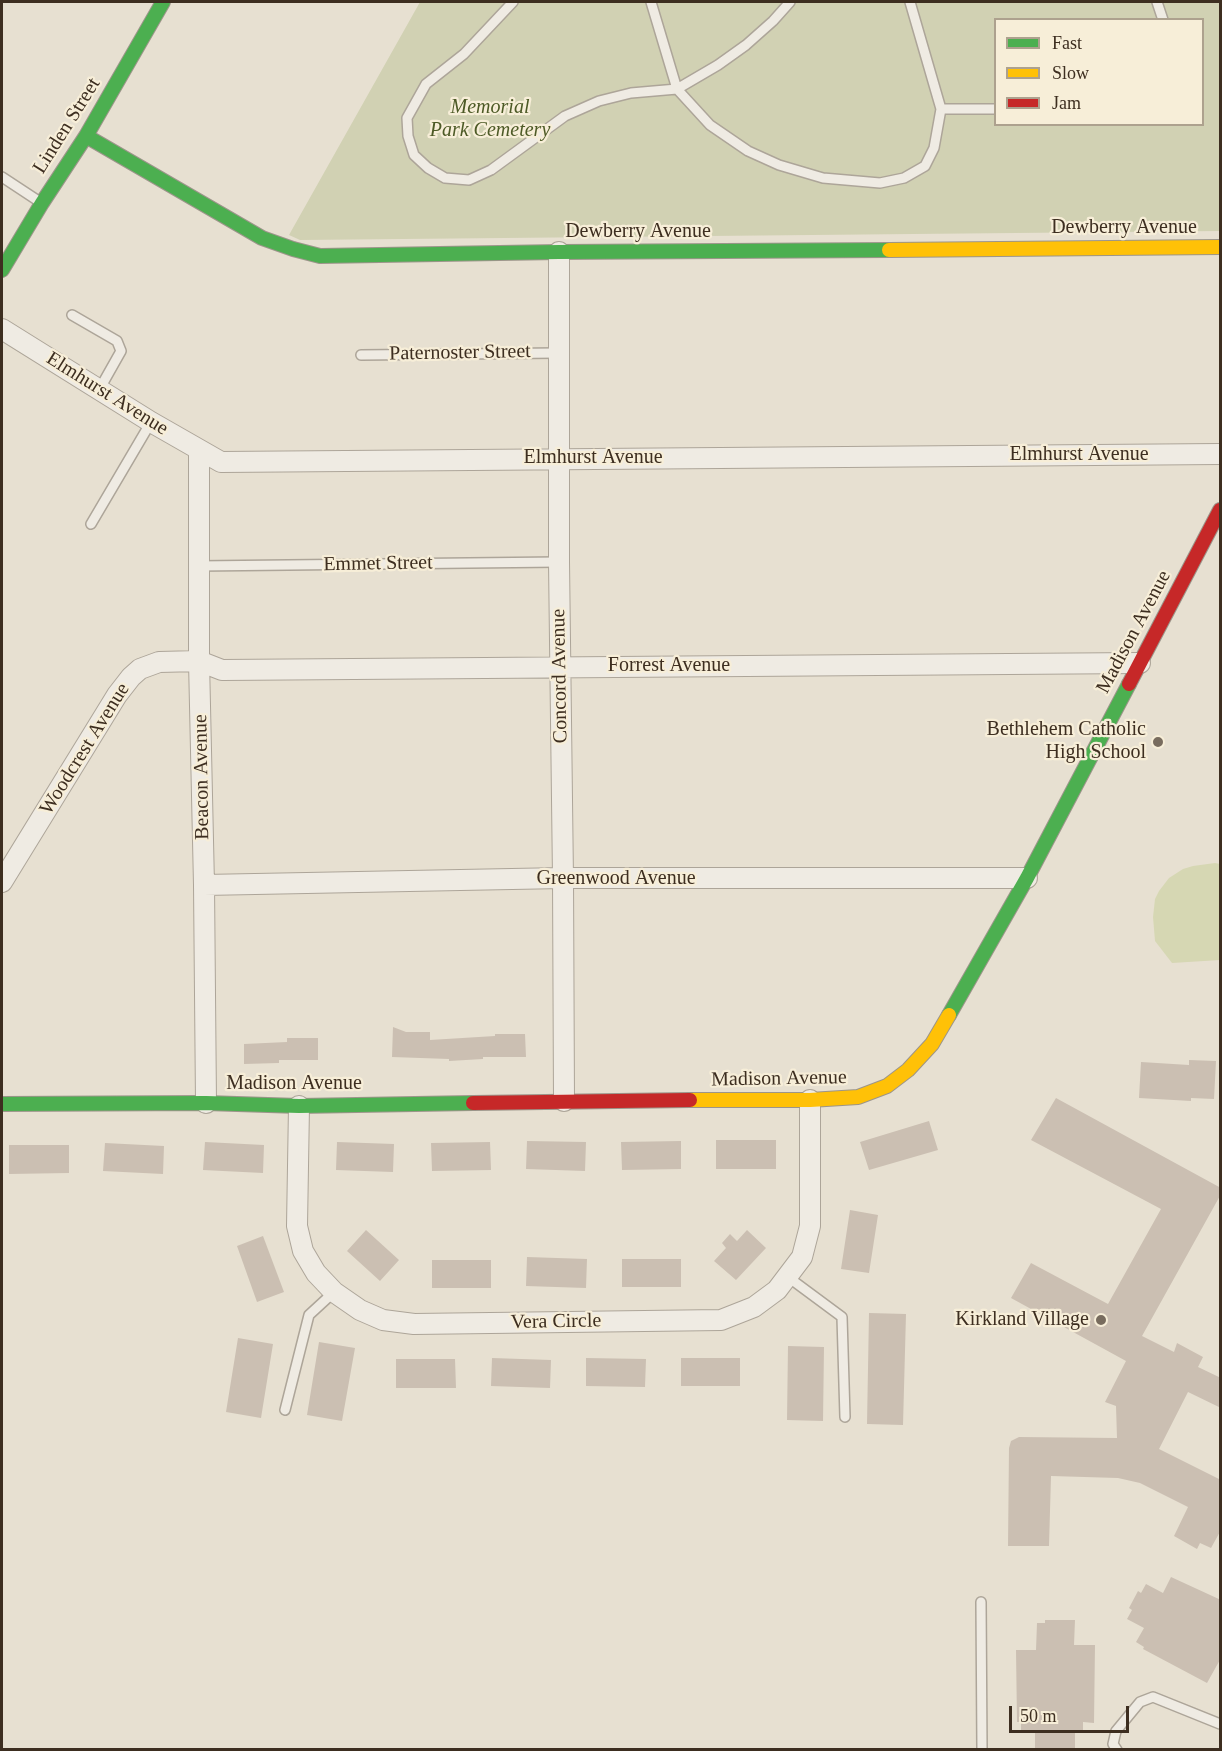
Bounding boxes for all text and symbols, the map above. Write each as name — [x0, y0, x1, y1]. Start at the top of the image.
legend — [994, 18, 1204, 126]
text: Fast — [1052, 33, 1082, 53]
text: Slow — [1052, 63, 1089, 83]
street label: Linden Street — [28, 74, 106, 178]
text: Jam — [1052, 93, 1081, 113]
park label: Memorial Park Cemetery — [430, 96, 550, 143]
street label: Dewberry Avenue — [1051, 216, 1197, 240]
street label: Dewberry Avenue — [565, 220, 711, 244]
street label: Paternoster Street — [389, 340, 531, 366]
street label: Elmhurst Avenue — [42, 347, 172, 441]
street label: Elmhurst Avenue — [1009, 443, 1149, 467]
street label: Elmhurst Avenue — [523, 446, 663, 470]
street label: Emmet Street — [323, 551, 433, 577]
street label: Madison Avenue — [1092, 566, 1176, 698]
street label: Concord Avenue — [547, 609, 573, 743]
street label: Forrest Avenue — [608, 654, 730, 678]
street label: Woodcrest Avenue — [35, 679, 135, 819]
street label: Beacon Avenue — [189, 714, 215, 840]
place label: Bethlehem Catholic High School — [987, 718, 1146, 765]
marker: Bethlehem Catholic High School — [1151, 735, 1165, 749]
street label: Greenwood Avenue — [536, 867, 696, 891]
street label: Madison Avenue — [711, 1066, 847, 1092]
street label: Madison Avenue — [226, 1072, 362, 1096]
place label: Kirkland Village — [955, 1308, 1089, 1332]
street label: Vera Circle — [511, 1309, 601, 1335]
marker: Kirkland Village — [1094, 1313, 1108, 1327]
scale bar — [1012, 1694, 1132, 1732]
text: 50 m — [1020, 1706, 1057, 1726]

